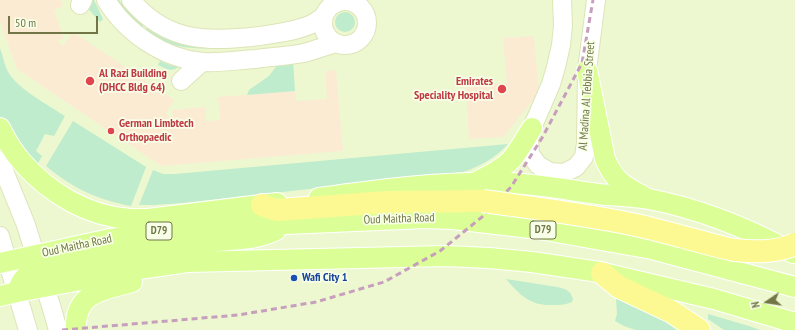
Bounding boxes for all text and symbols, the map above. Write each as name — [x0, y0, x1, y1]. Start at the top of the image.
scale bar — [10, 8, 100, 34]
text: 50 m — [15, 15, 36, 30]
street label: Al Madina Al Tebbia Street — [576, 41, 598, 151]
place label: Al Razi Building (DHCC Bldg 64) — [99, 67, 167, 95]
marker: Al Razi Building (DHCC Bldg 64) — [84, 75, 96, 87]
place label: Emirates Speciality Hospital — [414, 75, 493, 103]
marker: Emirates Speciality Hospital — [496, 83, 508, 95]
place label: German Limbtech Orthopaedic — [119, 117, 194, 145]
marker: German Limbtech Orthopaedic — [106, 126, 116, 136]
street label: Oud Maitha Road — [363, 211, 435, 227]
road number: D79 — [530, 221, 556, 239]
road number: D79 — [146, 222, 172, 240]
street label: Oud Maitha Road — [41, 232, 113, 260]
place label: Wafi City 1 — [302, 271, 347, 285]
marker: Wafi City 1 — [289, 273, 299, 283]
north arrow — [747, 282, 787, 322]
text: N — [748, 300, 763, 309]

